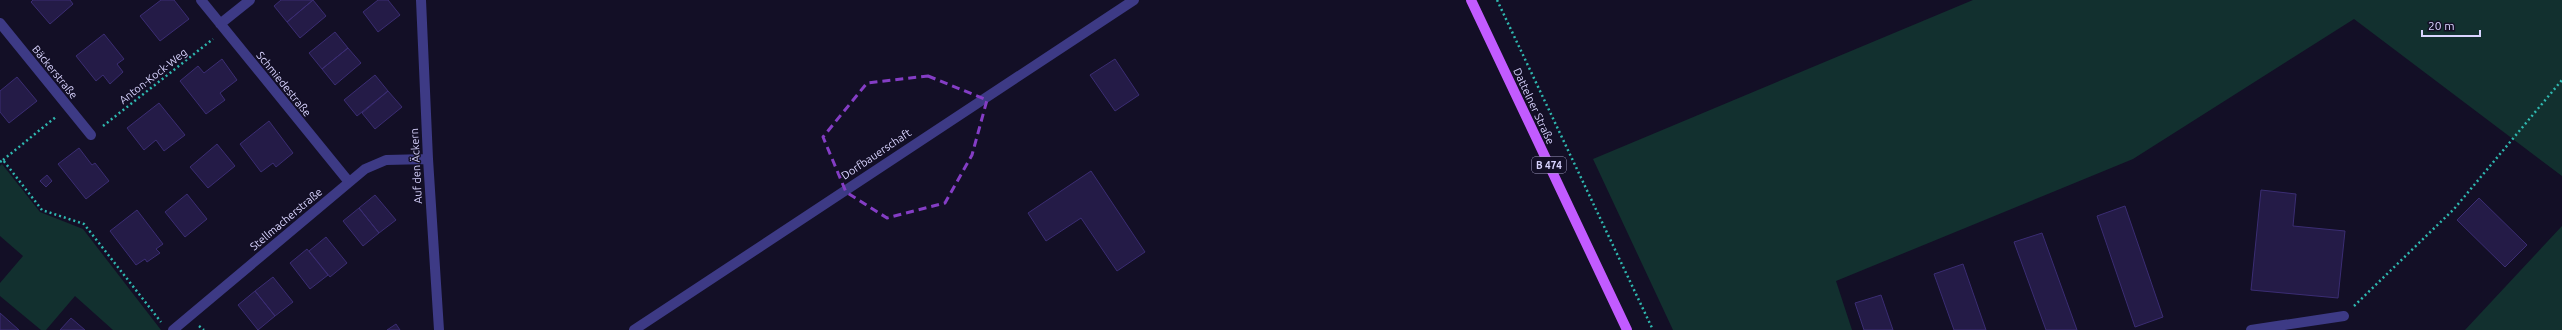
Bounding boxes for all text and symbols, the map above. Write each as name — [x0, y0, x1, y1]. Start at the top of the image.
scale bar — [2422, 12, 2480, 38]
text: 20 m — [2428, 19, 2455, 32]
street label: Bäckerstraße — [30, 43, 80, 101]
street label: Anton-Kock-Weg — [117, 46, 189, 106]
street label: Schmiedestraße — [254, 49, 314, 119]
street label: Dattelner Straße — [1511, 66, 1557, 146]
street label: Dorfbauerschaft — [839, 126, 914, 182]
street label: Auf den Äckern — [408, 128, 424, 204]
road number: B 474 — [1532, 157, 1566, 173]
street label: Stellmacherstraße — [248, 185, 324, 253]

